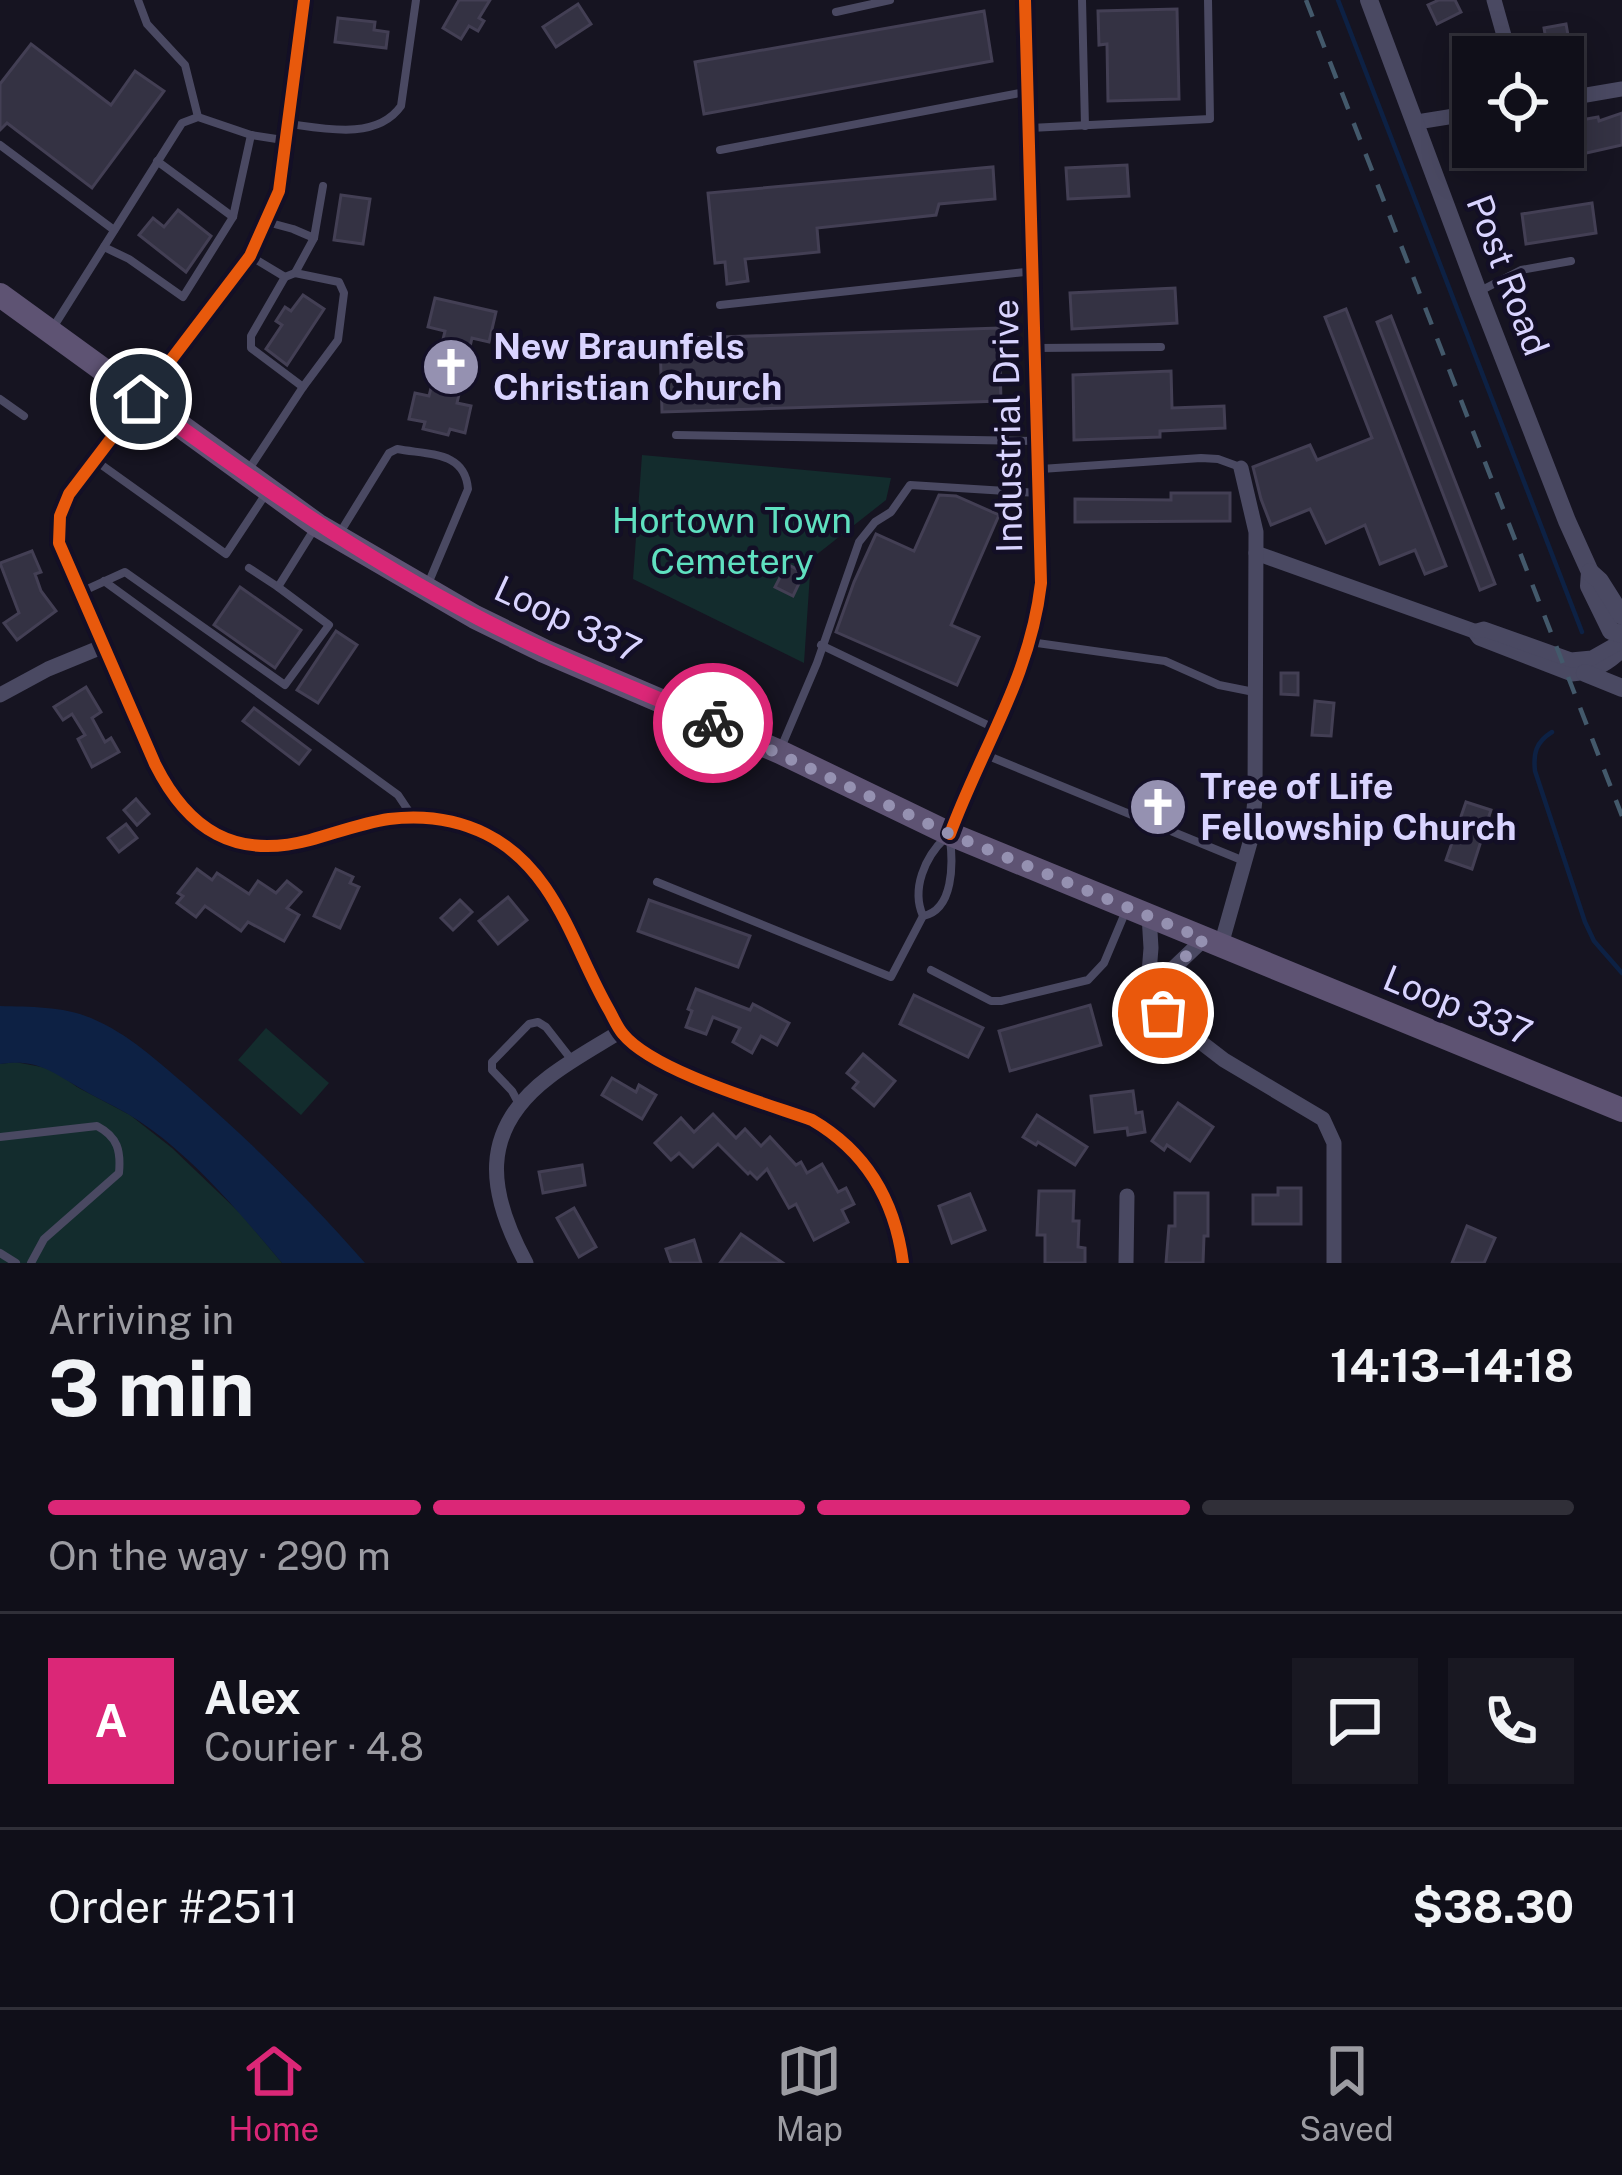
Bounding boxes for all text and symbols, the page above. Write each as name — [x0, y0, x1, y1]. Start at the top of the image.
map controls — [1452, 36, 1584, 168]
button: locate — [1452, 36, 1584, 168]
street label: Post Road — [1458, 189, 1558, 361]
street label: Industrial Drive — [984, 299, 1030, 553]
place label: New Braunfels Christian Church — [493, 325, 782, 408]
church icon: New Braunfels Christian Church — [420, 336, 482, 398]
pin — [90, 348, 192, 450]
icon: home — [108, 366, 174, 432]
park label: Hortown Town Cemetery — [612, 499, 852, 582]
street label: Loop 337 — [488, 567, 648, 671]
courier — [653, 663, 773, 783]
icon: bike — [680, 690, 746, 756]
place label: Tree of Life Fellowship Church — [1200, 765, 1517, 848]
church icon: Tree of Life Fellowship Church — [1127, 776, 1189, 838]
street label: Loop 337 — [1377, 956, 1539, 1054]
pin — [1112, 962, 1214, 1064]
icon: bag — [1130, 980, 1196, 1046]
text: Arriving in — [48, 1297, 234, 1343]
text: 14:13–14:18 — [1330, 1339, 1574, 1392]
text: 3 min — [48, 1342, 255, 1434]
text: On the way · 290 m — [48, 1533, 391, 1579]
button: chat — [1292, 1658, 1418, 1784]
button: phone — [1448, 1658, 1574, 1784]
text: Alex — [204, 1671, 301, 1724]
text: A — [95, 1694, 127, 1747]
text: Courier · 4.8 — [204, 1724, 424, 1770]
text: Order #2511 — [48, 1880, 298, 1933]
text: $38.30 — [1412, 1880, 1574, 1933]
tab: Home — [228, 2038, 319, 2148]
tab: Map — [776, 2038, 843, 2148]
tab: Saved — [1299, 2038, 1394, 2148]

